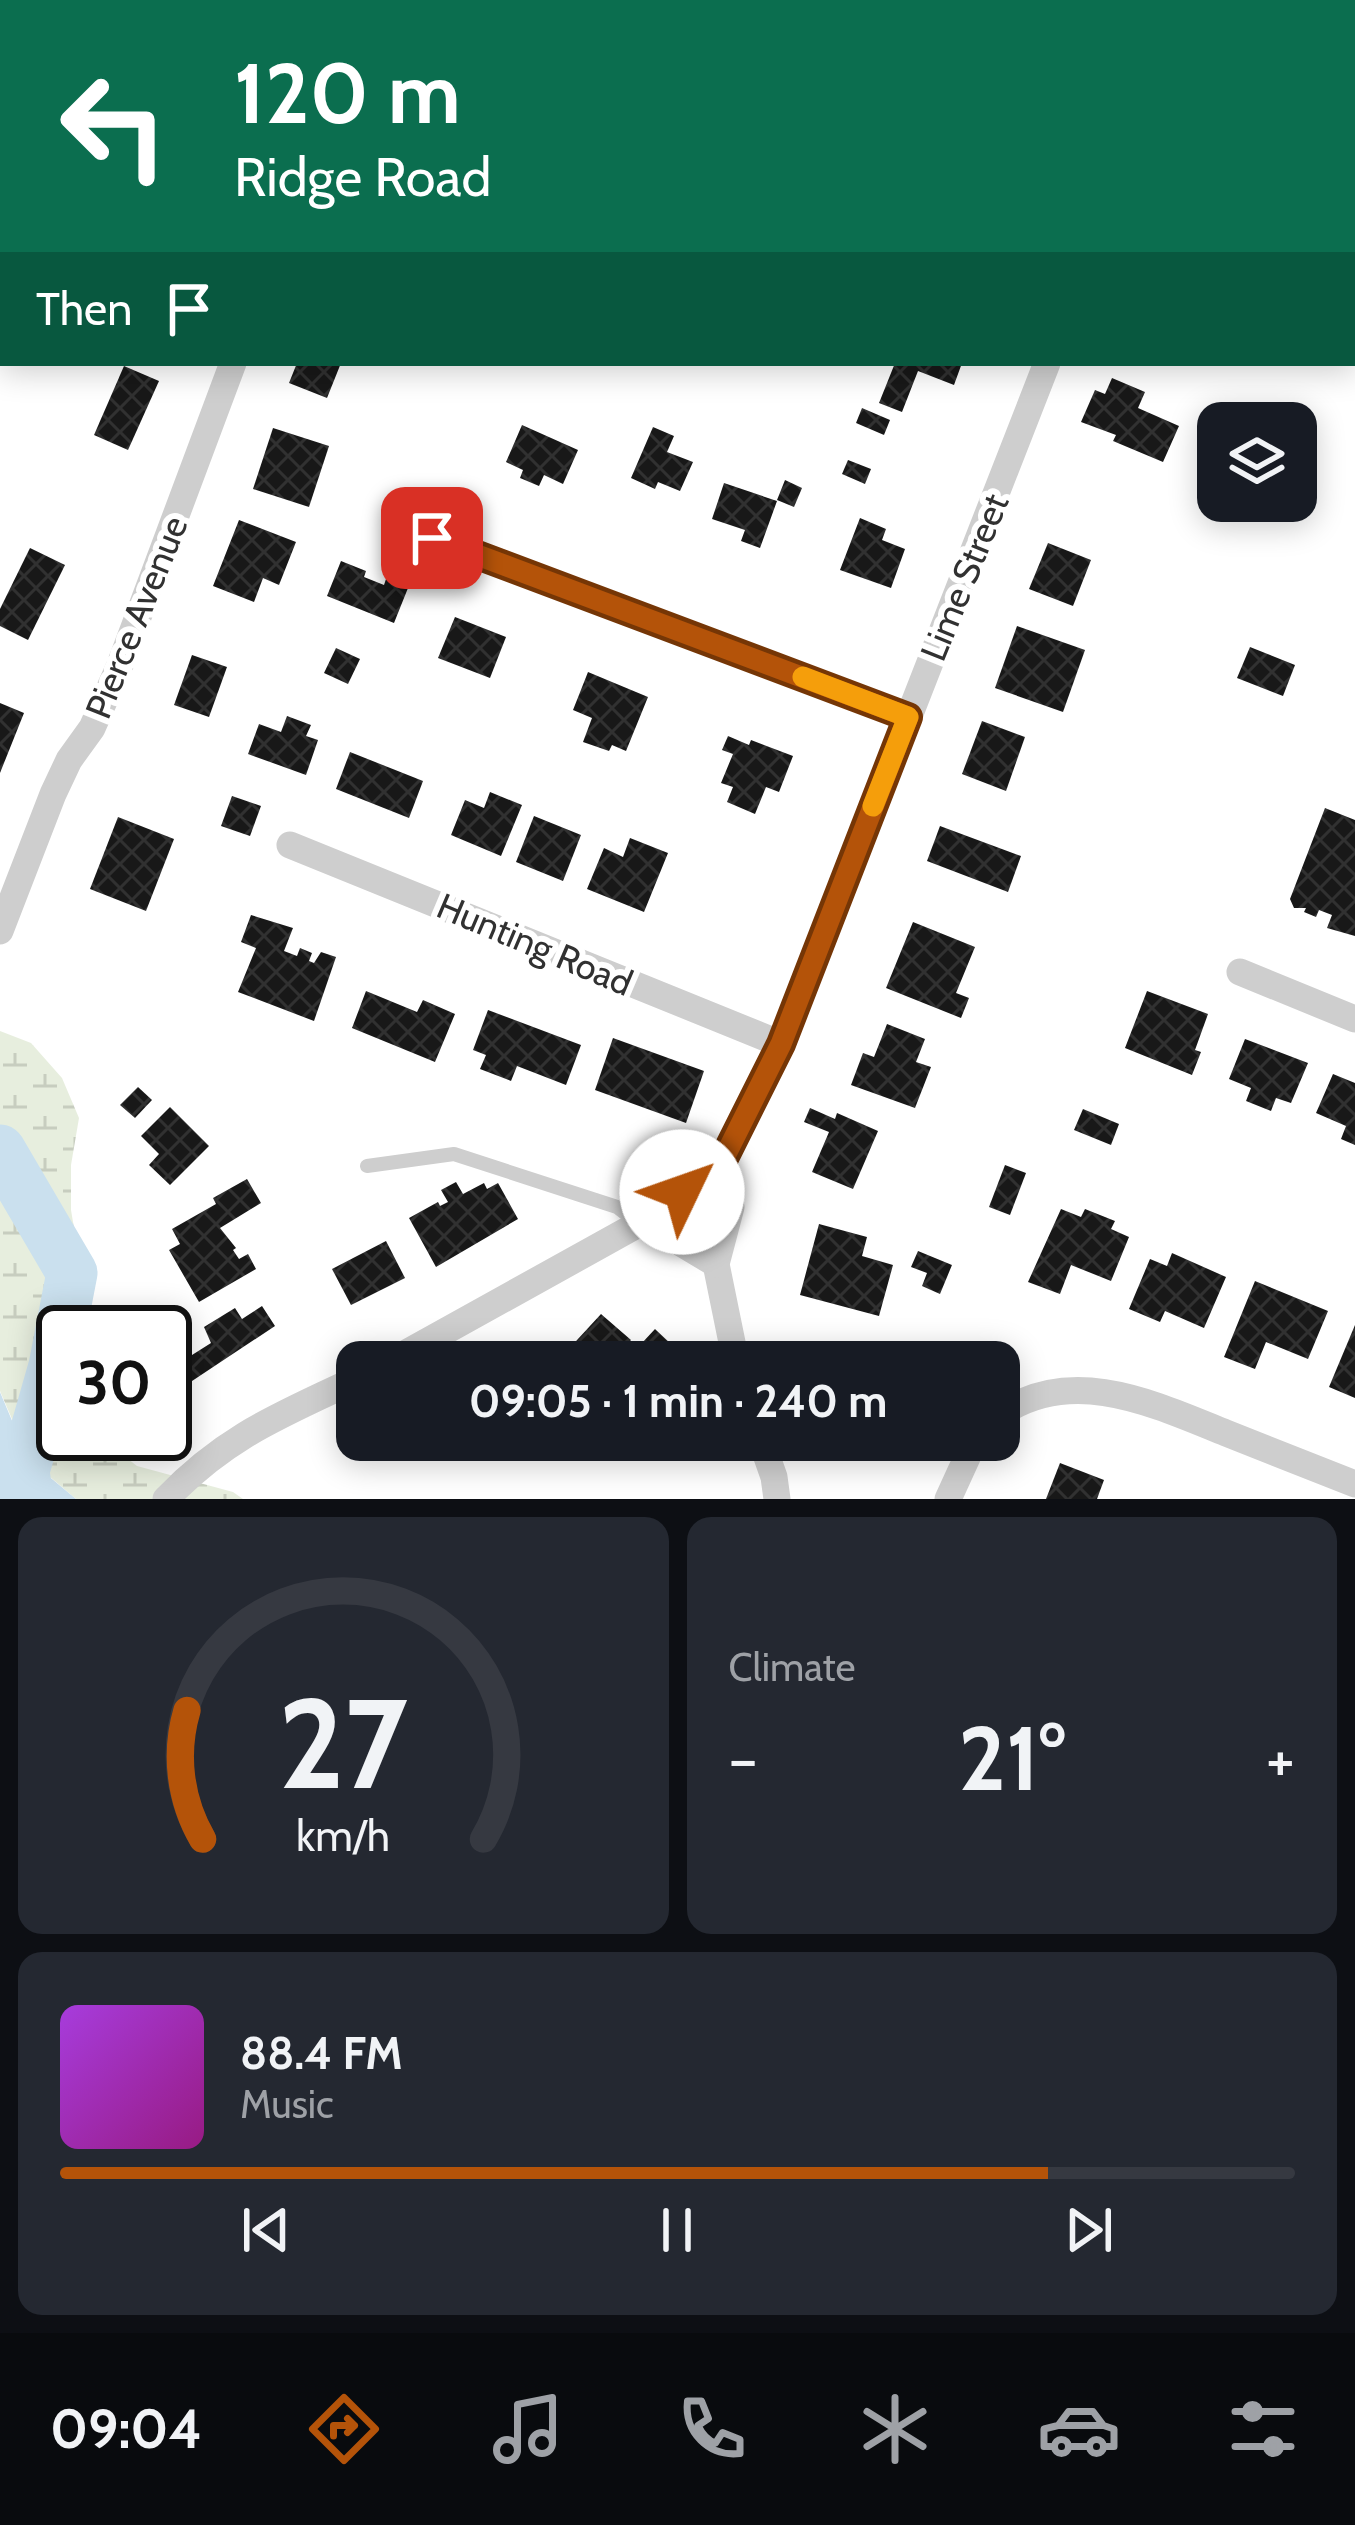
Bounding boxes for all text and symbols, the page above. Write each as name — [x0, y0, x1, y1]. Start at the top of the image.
text: 120 m — [234, 42, 461, 144]
icon: left — [36, 48, 192, 204]
text: Ridge Road — [234, 144, 491, 210]
icon: arrive — [156, 276, 222, 342]
text: Then — [36, 282, 132, 336]
map controls — [1197, 402, 1317, 522]
button: layers — [1197, 402, 1317, 522]
pin — [381, 487, 483, 589]
street label: Lime Street — [911, 487, 1017, 667]
icon: arrive — [399, 505, 465, 571]
street label: Pierce Avenue — [75, 509, 197, 725]
street label: Hunting Road — [431, 883, 639, 1005]
position arrow — [619, 1129, 745, 1255]
speed limit sign: 30 — [36, 1305, 192, 1461]
text: 09:05 · 1 min · 240 m — [469, 1374, 887, 1428]
text: Climate — [729, 1643, 855, 1691]
text: 27 — [278, 1668, 408, 1819]
text: 21° — [958, 1703, 1065, 1813]
text: − — [729, 1718, 758, 1799]
text: + — [1266, 1718, 1295, 1799]
text: km/h — [296, 1809, 390, 1861]
text: 88.4 FM — [240, 2026, 403, 2080]
text: Music — [240, 2080, 334, 2128]
icon: previous — [233, 2197, 299, 2263]
icon: pause — [644, 2197, 710, 2263]
icon: next — [1056, 2197, 1122, 2263]
icon: directions — [302, 2387, 386, 2471]
icon: music — [486, 2387, 570, 2471]
icon: phone — [670, 2387, 754, 2471]
icon: climate — [853, 2387, 937, 2471]
icon: car — [1037, 2387, 1121, 2471]
icon: filters — [1221, 2387, 1305, 2471]
text: 09:04 — [50, 2396, 202, 2462]

